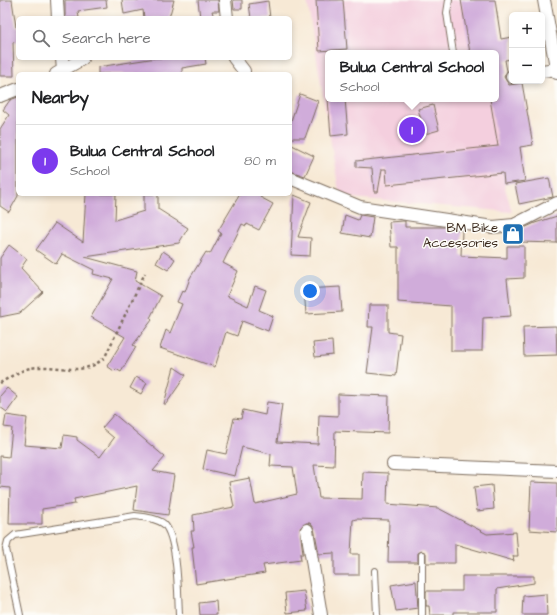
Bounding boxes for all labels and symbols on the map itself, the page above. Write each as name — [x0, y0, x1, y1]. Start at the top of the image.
pin: 1 — [399, 115, 425, 145]
place label: BM Bike Accessories — [423, 219, 498, 252]
shop icon: BM Bike Accessories — [500, 221, 526, 247]
your location — [300, 281, 320, 301]

